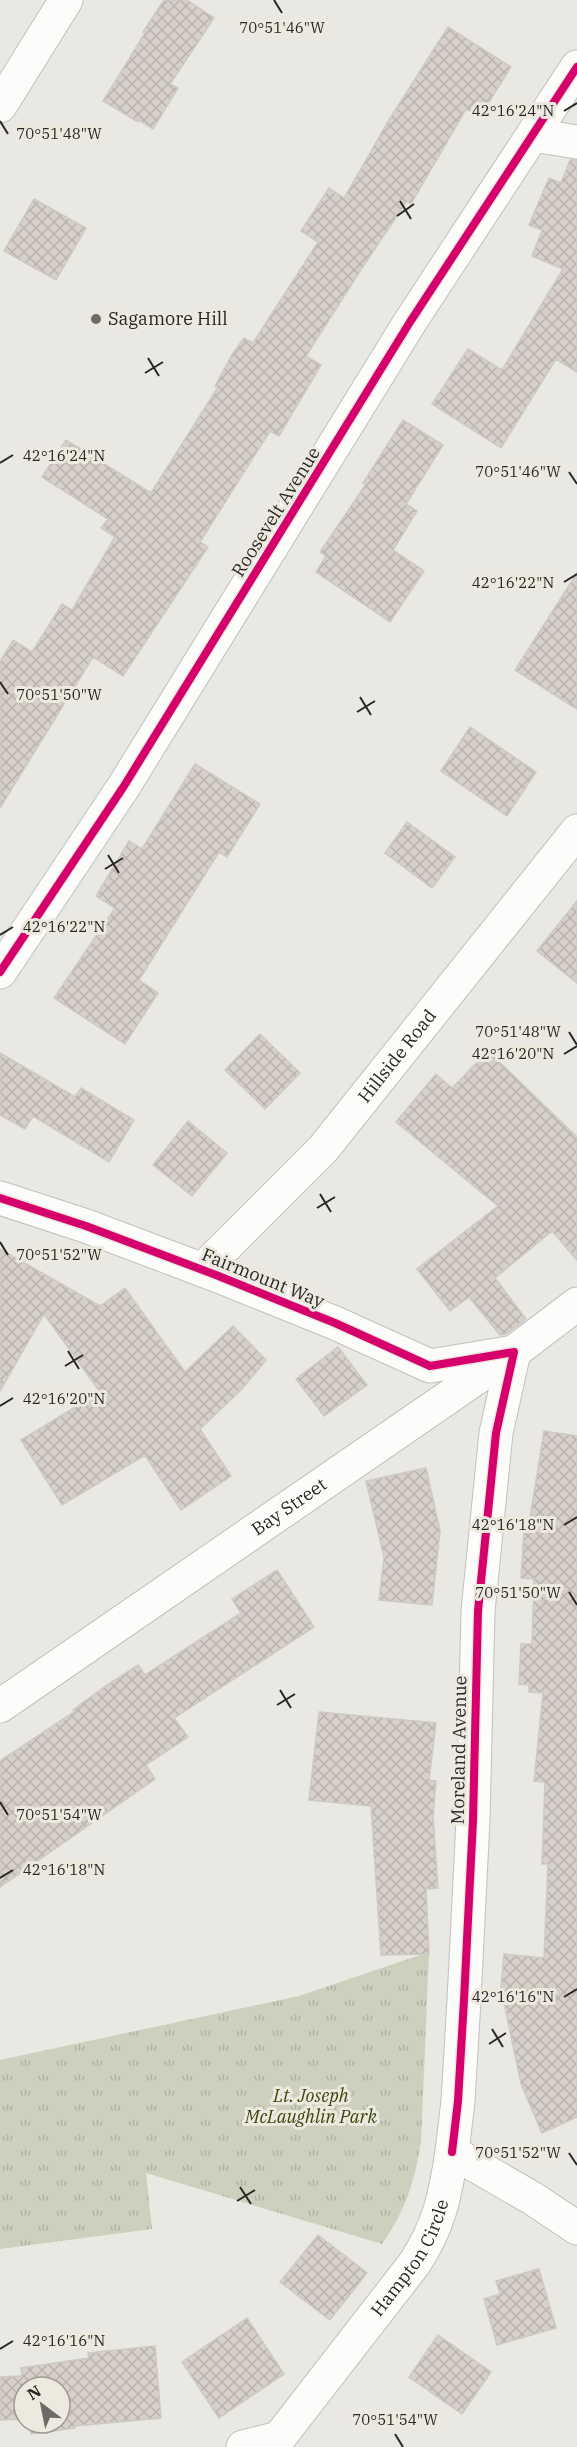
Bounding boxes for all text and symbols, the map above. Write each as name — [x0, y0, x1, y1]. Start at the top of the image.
text: 70°51'46"W — [239, 18, 325, 37]
text: 42°16'24"N — [472, 101, 554, 120]
text: 70°51'48"W — [16, 124, 102, 143]
place label: Sagamore Hill — [108, 307, 228, 330]
marker: Sagamore Hill — [89, 312, 103, 326]
street label: Roosevelt Avenue — [226, 442, 325, 581]
text: 42°16'24"N — [23, 446, 105, 465]
text: 70°51'46"W — [475, 462, 561, 481]
text: 42°16'22"N — [472, 573, 554, 592]
text: 70°51'50"W — [16, 685, 102, 704]
text: 42°16'22"N — [23, 917, 105, 936]
street label: Hillside Road — [353, 1004, 441, 1107]
text: 70°51'48"W — [475, 1022, 561, 1041]
text: 42°16'20"N — [472, 1044, 554, 1063]
street label: Fairmount Way — [199, 1243, 328, 1313]
text: 70°51'52"W — [16, 1245, 102, 1264]
text: 42°16'20"N — [23, 1389, 105, 1408]
street label: Bay Street — [247, 1473, 331, 1540]
text: 42°16'18"N — [472, 1515, 554, 1534]
text: 70°51'50"W — [475, 1583, 561, 1602]
street label: Moreland Avenue — [446, 1676, 471, 1824]
text: 70°51'54"W — [16, 1805, 102, 1824]
text: 42°16'18"N — [23, 1860, 105, 1879]
text: 42°16'16"N — [472, 1987, 554, 2006]
park label: Lt. Joseph McLaughlin Park — [244, 2084, 377, 2128]
text: 70°51'52"W — [475, 2143, 561, 2162]
street label: Hampton Circle — [366, 2197, 453, 2321]
text: 42°16'16"N — [23, 2331, 105, 2350]
north arrow — [12, 2375, 72, 2435]
text: N — [23, 2380, 45, 2404]
text: 70°51'54"W — [352, 2410, 438, 2429]

